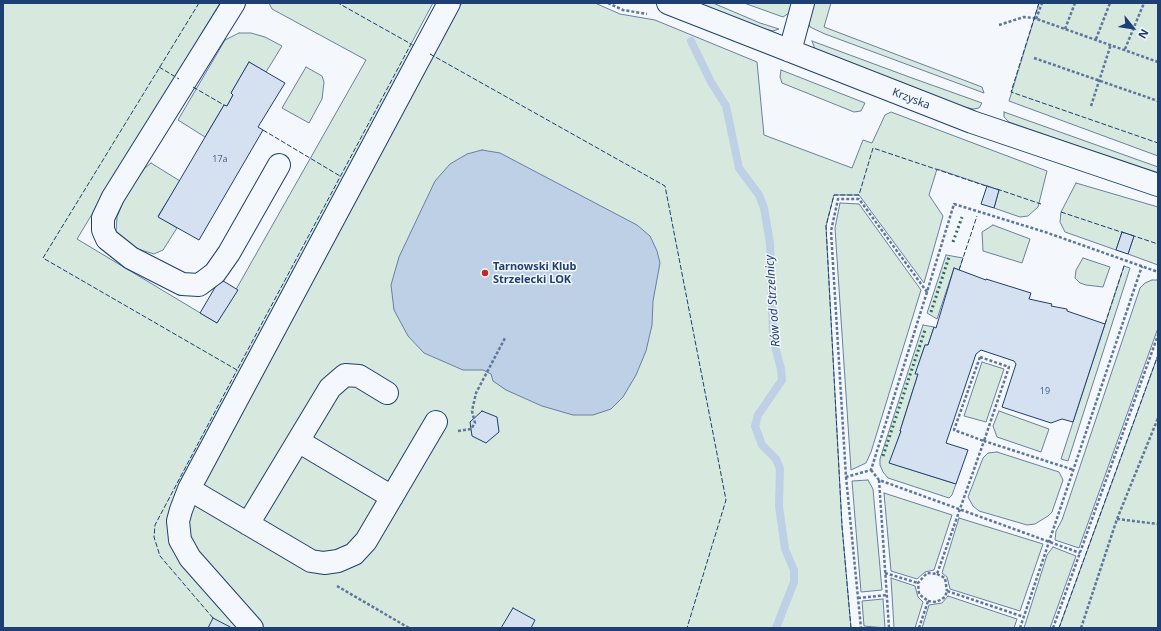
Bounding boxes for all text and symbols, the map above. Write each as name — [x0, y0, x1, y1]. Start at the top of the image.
north arrow — [1113, 8, 1153, 48]
text: N — [1135, 27, 1153, 42]
street label: Krzyska — [890, 86, 932, 112]
house number: 17a — [212, 154, 228, 164]
water label: Rów od Strzelnicy — [763, 254, 783, 348]
place label: Tarnowski Klub Strzelecki LOK — [493, 260, 576, 286]
marker: Tarnowski Klub Strzelecki LOK — [480, 268, 490, 278]
house number: 19 — [1040, 386, 1050, 396]

